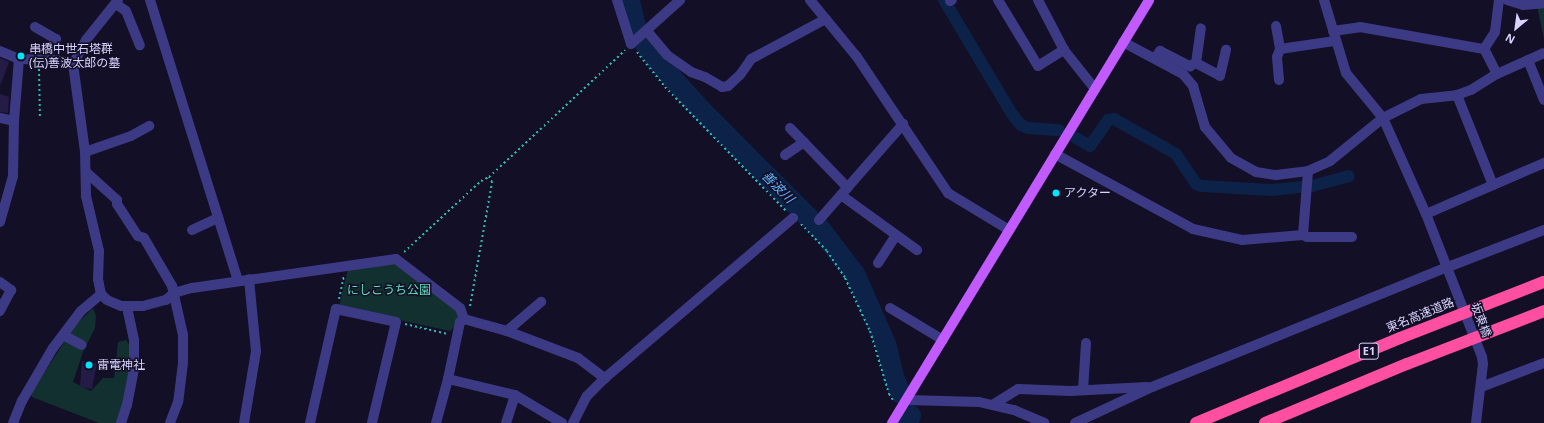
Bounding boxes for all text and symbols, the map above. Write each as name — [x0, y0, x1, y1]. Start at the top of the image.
north arrow — [1496, 8, 1536, 48]
text: N — [1502, 30, 1517, 48]
place label: 串橋中世石塔群 (伝)善波太郎の墓 — [29, 42, 120, 70]
marker: 串橋中世石塔群 (伝)善波太郎の墓 — [16, 51, 26, 61]
water label: 善波川 — [759, 168, 797, 206]
place label: アクター — [1064, 186, 1112, 200]
marker: アクター — [1051, 188, 1061, 198]
park label: にしこうち公園 — [347, 283, 431, 297]
street label: 東名高速道路 — [1384, 295, 1456, 335]
street label: 坂東橋 — [1468, 301, 1494, 339]
road number: E1 — [1358, 342, 1380, 360]
place label: 雷電神社 — [97, 358, 145, 372]
marker: 雷電神社 — [84, 360, 94, 370]

